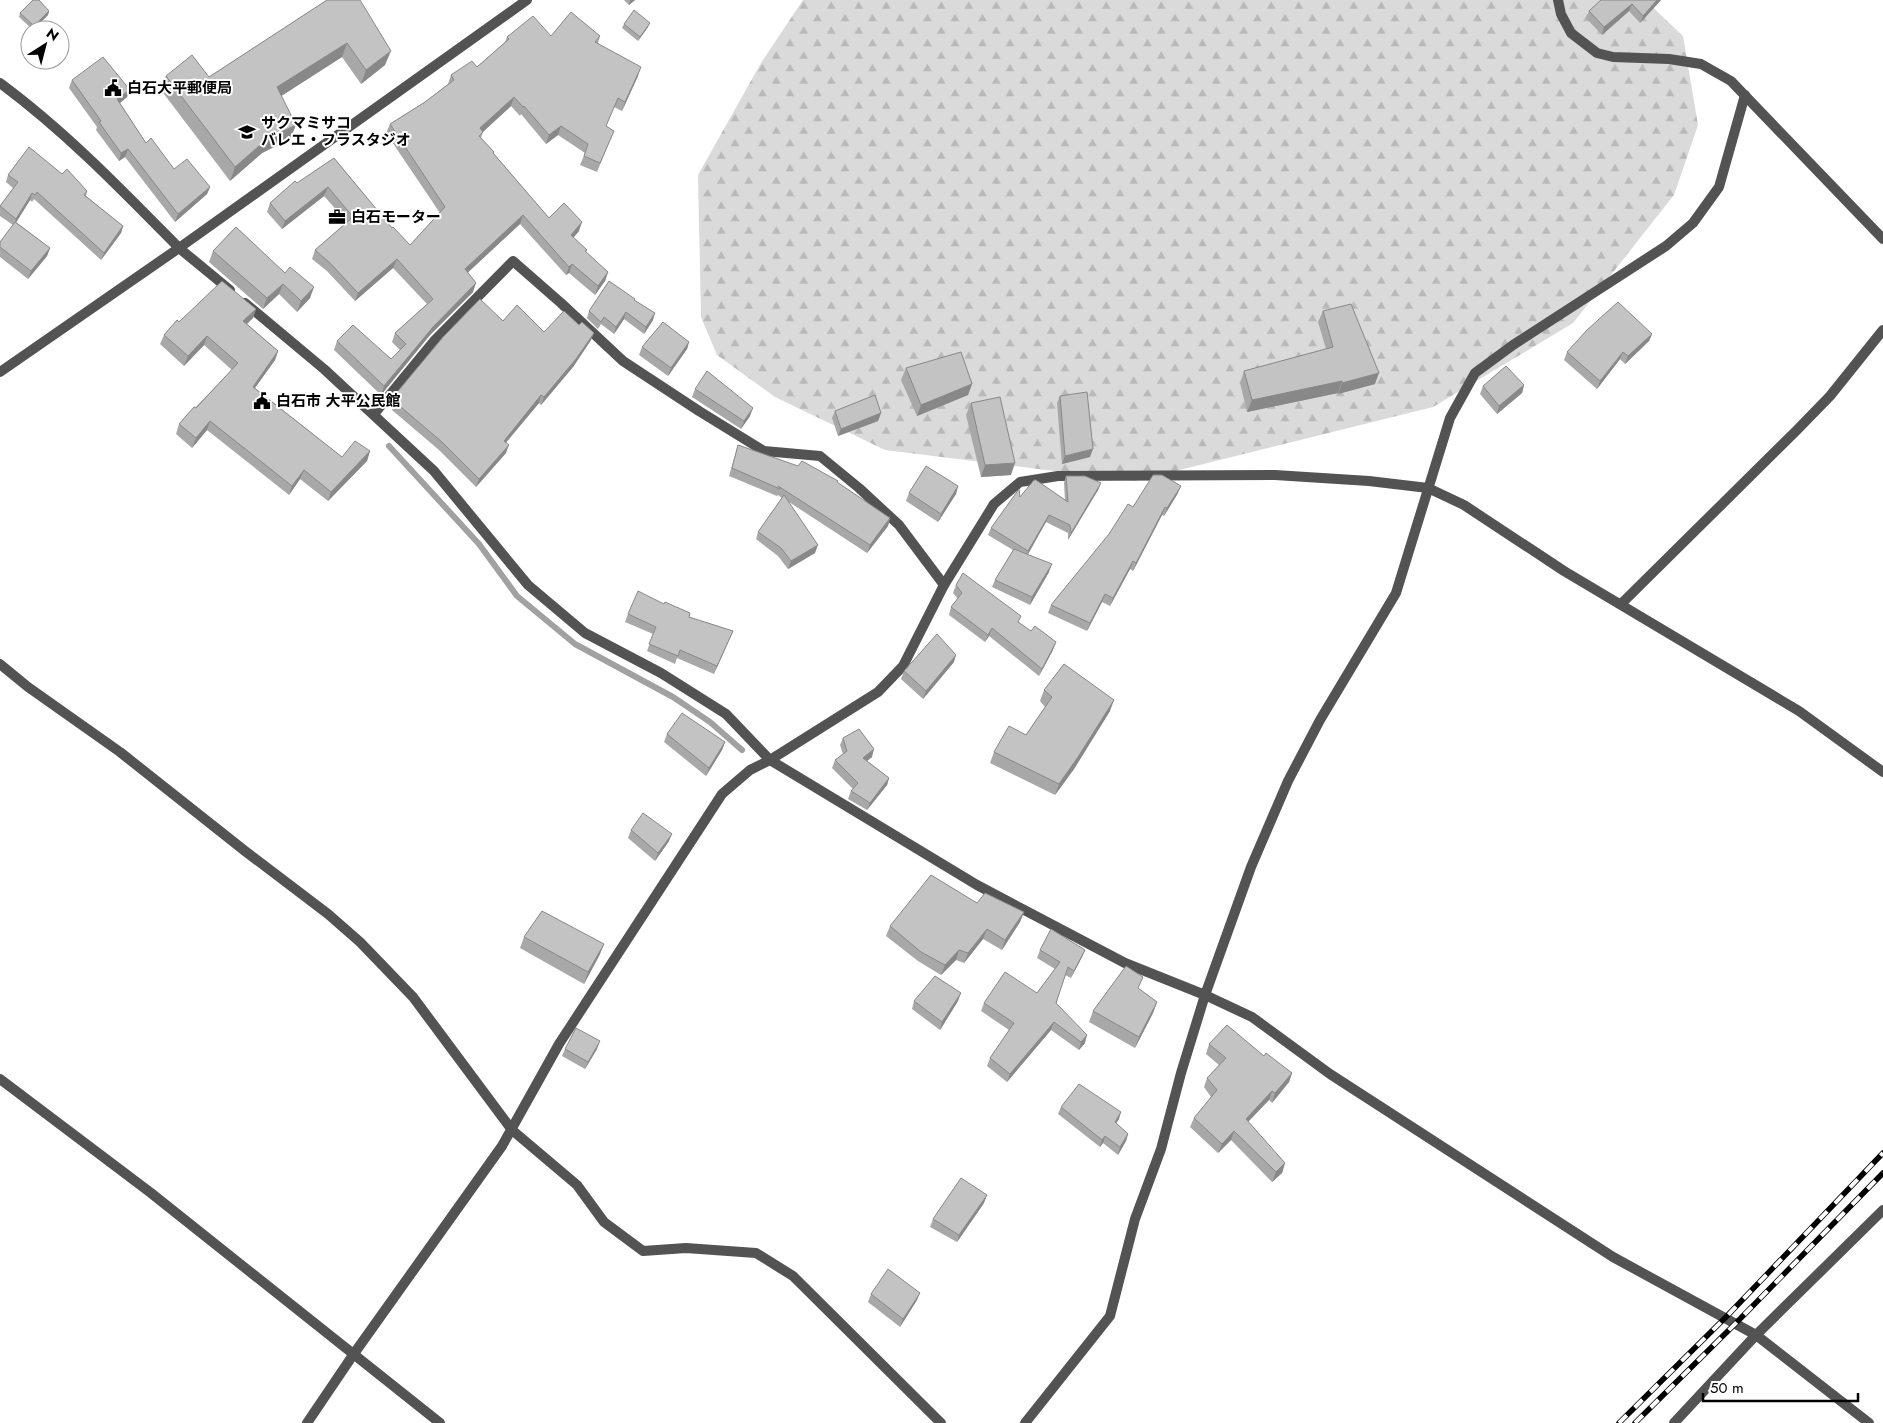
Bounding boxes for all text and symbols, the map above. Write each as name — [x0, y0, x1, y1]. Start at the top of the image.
north arrow — [20, 20, 70, 70]
text: N — [42, 23, 63, 46]
place label: 白石大平郵便局 — [127, 77, 232, 99]
public building icon: 白石大平郵便局 — [103, 78, 123, 98]
place label: サクマミサコ バレエ・フラスタジオ — [261, 112, 411, 151]
school or university icon: サクマミサコ バレエ・フラスタジオ — [237, 122, 257, 142]
place label: 白石モーター — [351, 206, 441, 228]
office icon: 白石モーター — [327, 207, 347, 227]
place label: 白石市 大平公民館 — [276, 390, 401, 412]
public building icon: 白石市 大平公民館 — [252, 391, 272, 411]
scale bar — [1703, 1370, 1858, 1402]
text: 50 m — [1710, 1377, 1744, 1399]

